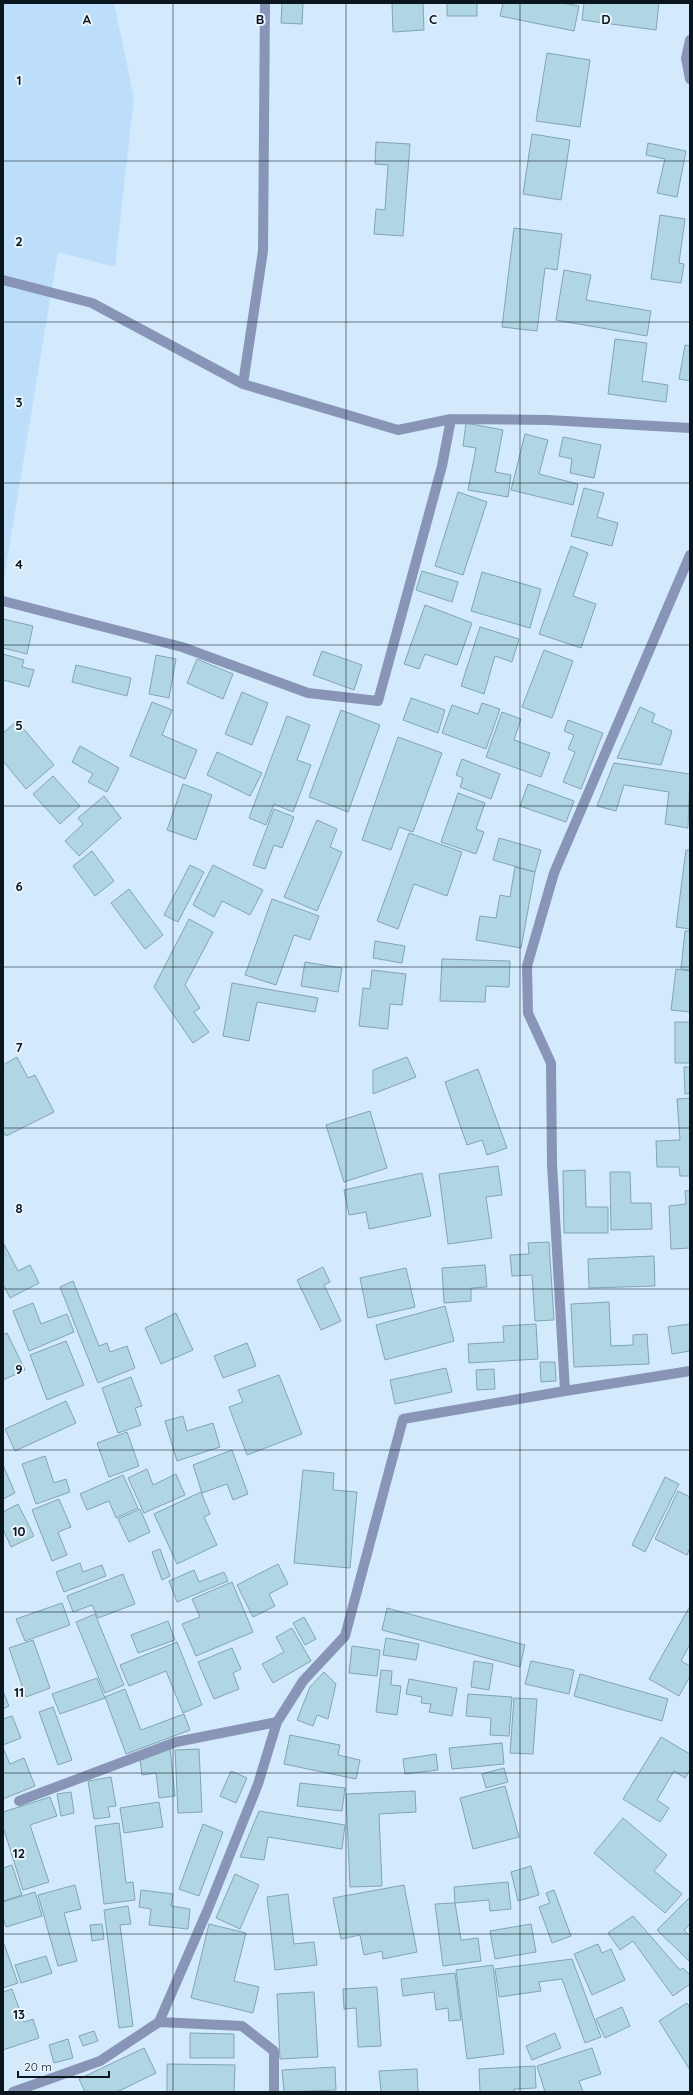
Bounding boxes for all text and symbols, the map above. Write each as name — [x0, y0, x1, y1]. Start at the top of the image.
text: A — [83, 11, 92, 27]
text: B — [256, 11, 264, 27]
text: C — [429, 11, 437, 27]
text: D — [601, 11, 611, 27]
text: 1 — [16, 72, 22, 88]
text: 2 — [15, 233, 23, 249]
text: 3 — [16, 394, 23, 410]
text: 4 — [15, 556, 23, 572]
text: 5 — [15, 717, 23, 733]
text: 6 — [15, 878, 23, 894]
text: 7 — [15, 1039, 23, 1055]
text: 8 — [15, 1200, 23, 1216]
text: 9 — [15, 1361, 23, 1377]
text: 10 — [12, 1523, 26, 1539]
text: 11 — [14, 1684, 24, 1700]
text: 12 — [13, 1845, 25, 1861]
text: 13 — [13, 2006, 25, 2022]
scale bar — [18, 2053, 109, 2079]
text: 20 m — [24, 2059, 52, 2074]

